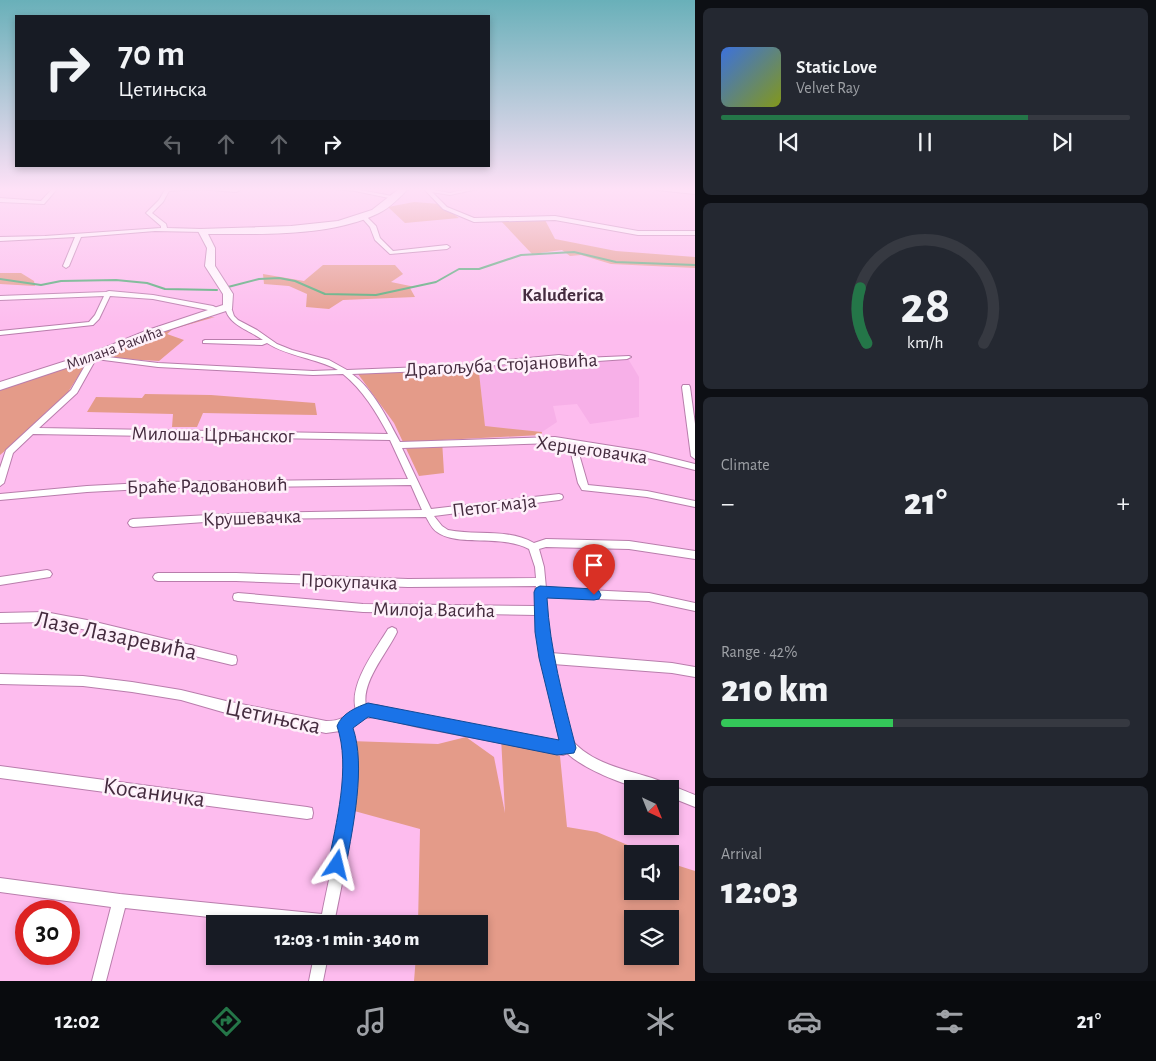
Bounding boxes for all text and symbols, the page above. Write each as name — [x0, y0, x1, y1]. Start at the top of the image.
icon: right — [35, 35, 100, 100]
text: 70 m — [118, 37, 185, 72]
text: Static Love — [796, 58, 877, 77]
text: Цетињска — [118, 78, 207, 100]
text: Velvet Ray — [796, 80, 860, 96]
icon: previous — [775, 128, 803, 156]
icon: pause — [911, 128, 939, 156]
icon: next — [1048, 128, 1076, 156]
icon: left — [159, 130, 187, 158]
icon: ahead — [212, 130, 240, 158]
icon: ahead — [265, 130, 293, 158]
icon: right — [318, 130, 346, 158]
text: 28 — [900, 280, 951, 332]
district label: Kaluđerica — [522, 286, 604, 305]
street label: Милана Ракића — [64, 323, 165, 373]
text: km/h — [907, 334, 944, 352]
street label: Драгољуба Стојановића — [404, 350, 598, 380]
street label: Милоша Црњанског — [131, 424, 295, 446]
street label: Херцеговачка — [535, 432, 649, 468]
text: Climate — [721, 457, 770, 473]
street label: Браће Радовановић — [126, 475, 288, 497]
text: 21° — [904, 484, 947, 522]
text: − — [721, 490, 734, 518]
text: + — [1117, 490, 1130, 518]
street label: Петог маја — [451, 491, 537, 521]
street label: Крушевачка — [202, 506, 302, 530]
pin — [573, 544, 615, 595]
icon: arrive — [580, 551, 608, 579]
street label: Прокупачка — [300, 570, 398, 594]
street label: Милоја Васића — [373, 599, 495, 621]
street label: Лазе Лазаревића — [33, 607, 199, 665]
text: Range · 42% — [721, 644, 797, 660]
text: 210 km — [721, 671, 829, 709]
street label: Цетињска — [223, 695, 323, 739]
street label: Косаничка — [101, 774, 207, 812]
north arrow — [624, 780, 679, 835]
map controls — [624, 780, 679, 965]
position arrow — [310, 838, 362, 890]
button: sound — [624, 845, 679, 900]
text: Arrival — [721, 846, 762, 862]
text: 12:03 — [721, 873, 798, 911]
speed limit sign: 30 — [15, 900, 80, 965]
button: layers — [624, 910, 679, 965]
text: 12:03 · 1 min · 340 m — [275, 930, 419, 949]
icon: directions — [209, 1004, 244, 1039]
icon: music — [354, 1004, 389, 1039]
icon: phone — [498, 1004, 533, 1039]
icon: climate — [643, 1004, 678, 1039]
icon: car — [787, 1004, 822, 1039]
icon: filters — [932, 1004, 967, 1039]
text: 12:02 — [55, 1010, 100, 1032]
text: 21° — [1076, 1010, 1101, 1032]

